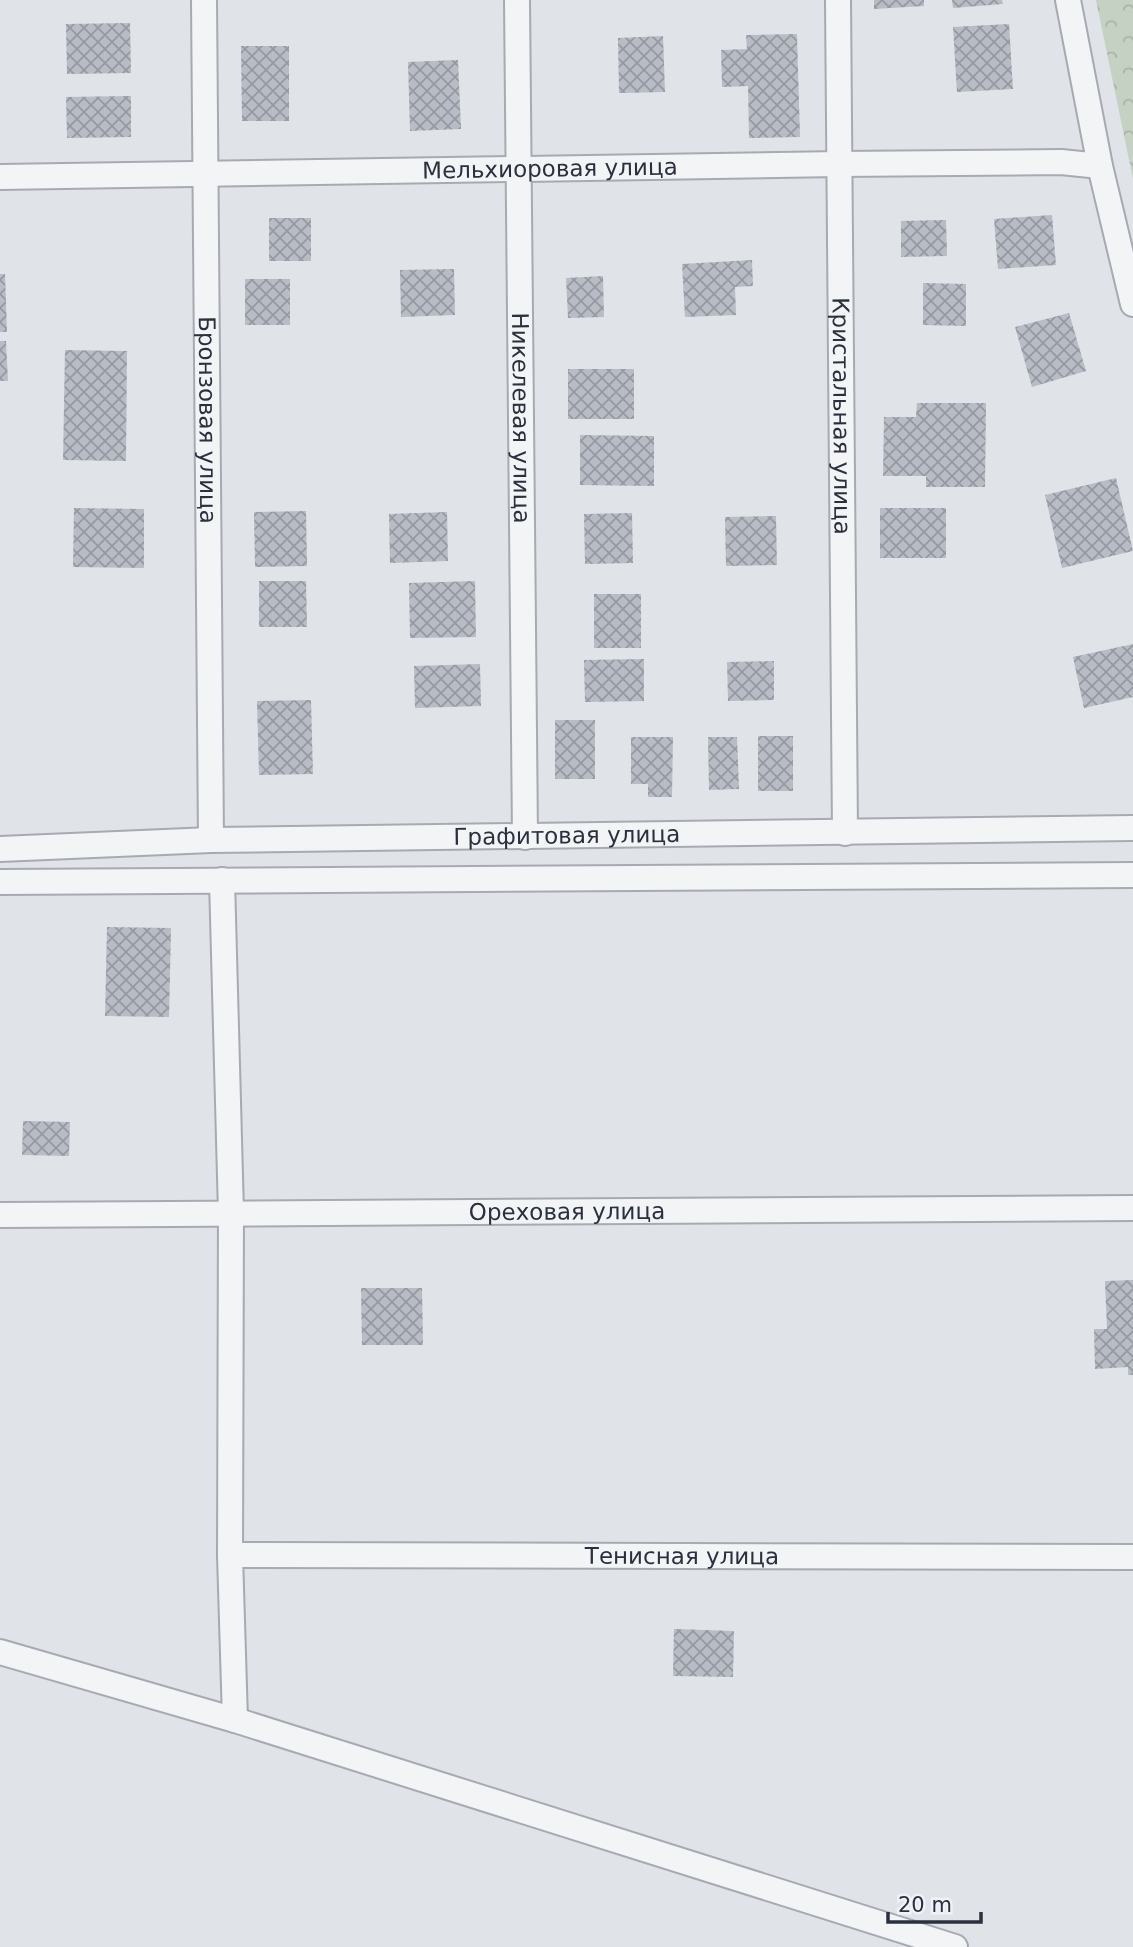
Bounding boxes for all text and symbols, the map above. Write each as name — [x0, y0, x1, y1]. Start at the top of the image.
street label: Мельхиоровая улица — [422, 154, 678, 183]
street label: Кристальная улица — [827, 297, 855, 535]
street label: Никелевая улица — [507, 312, 535, 524]
street label: Бронзовая улица — [194, 316, 221, 524]
street label: Графитовая улица — [453, 821, 680, 850]
street label: Ореховая улица — [469, 1198, 665, 1225]
street label: Тенисная улица — [584, 1543, 779, 1569]
scale bar — [888, 1881, 981, 1925]
text: 20 m — [898, 1893, 952, 1917]

